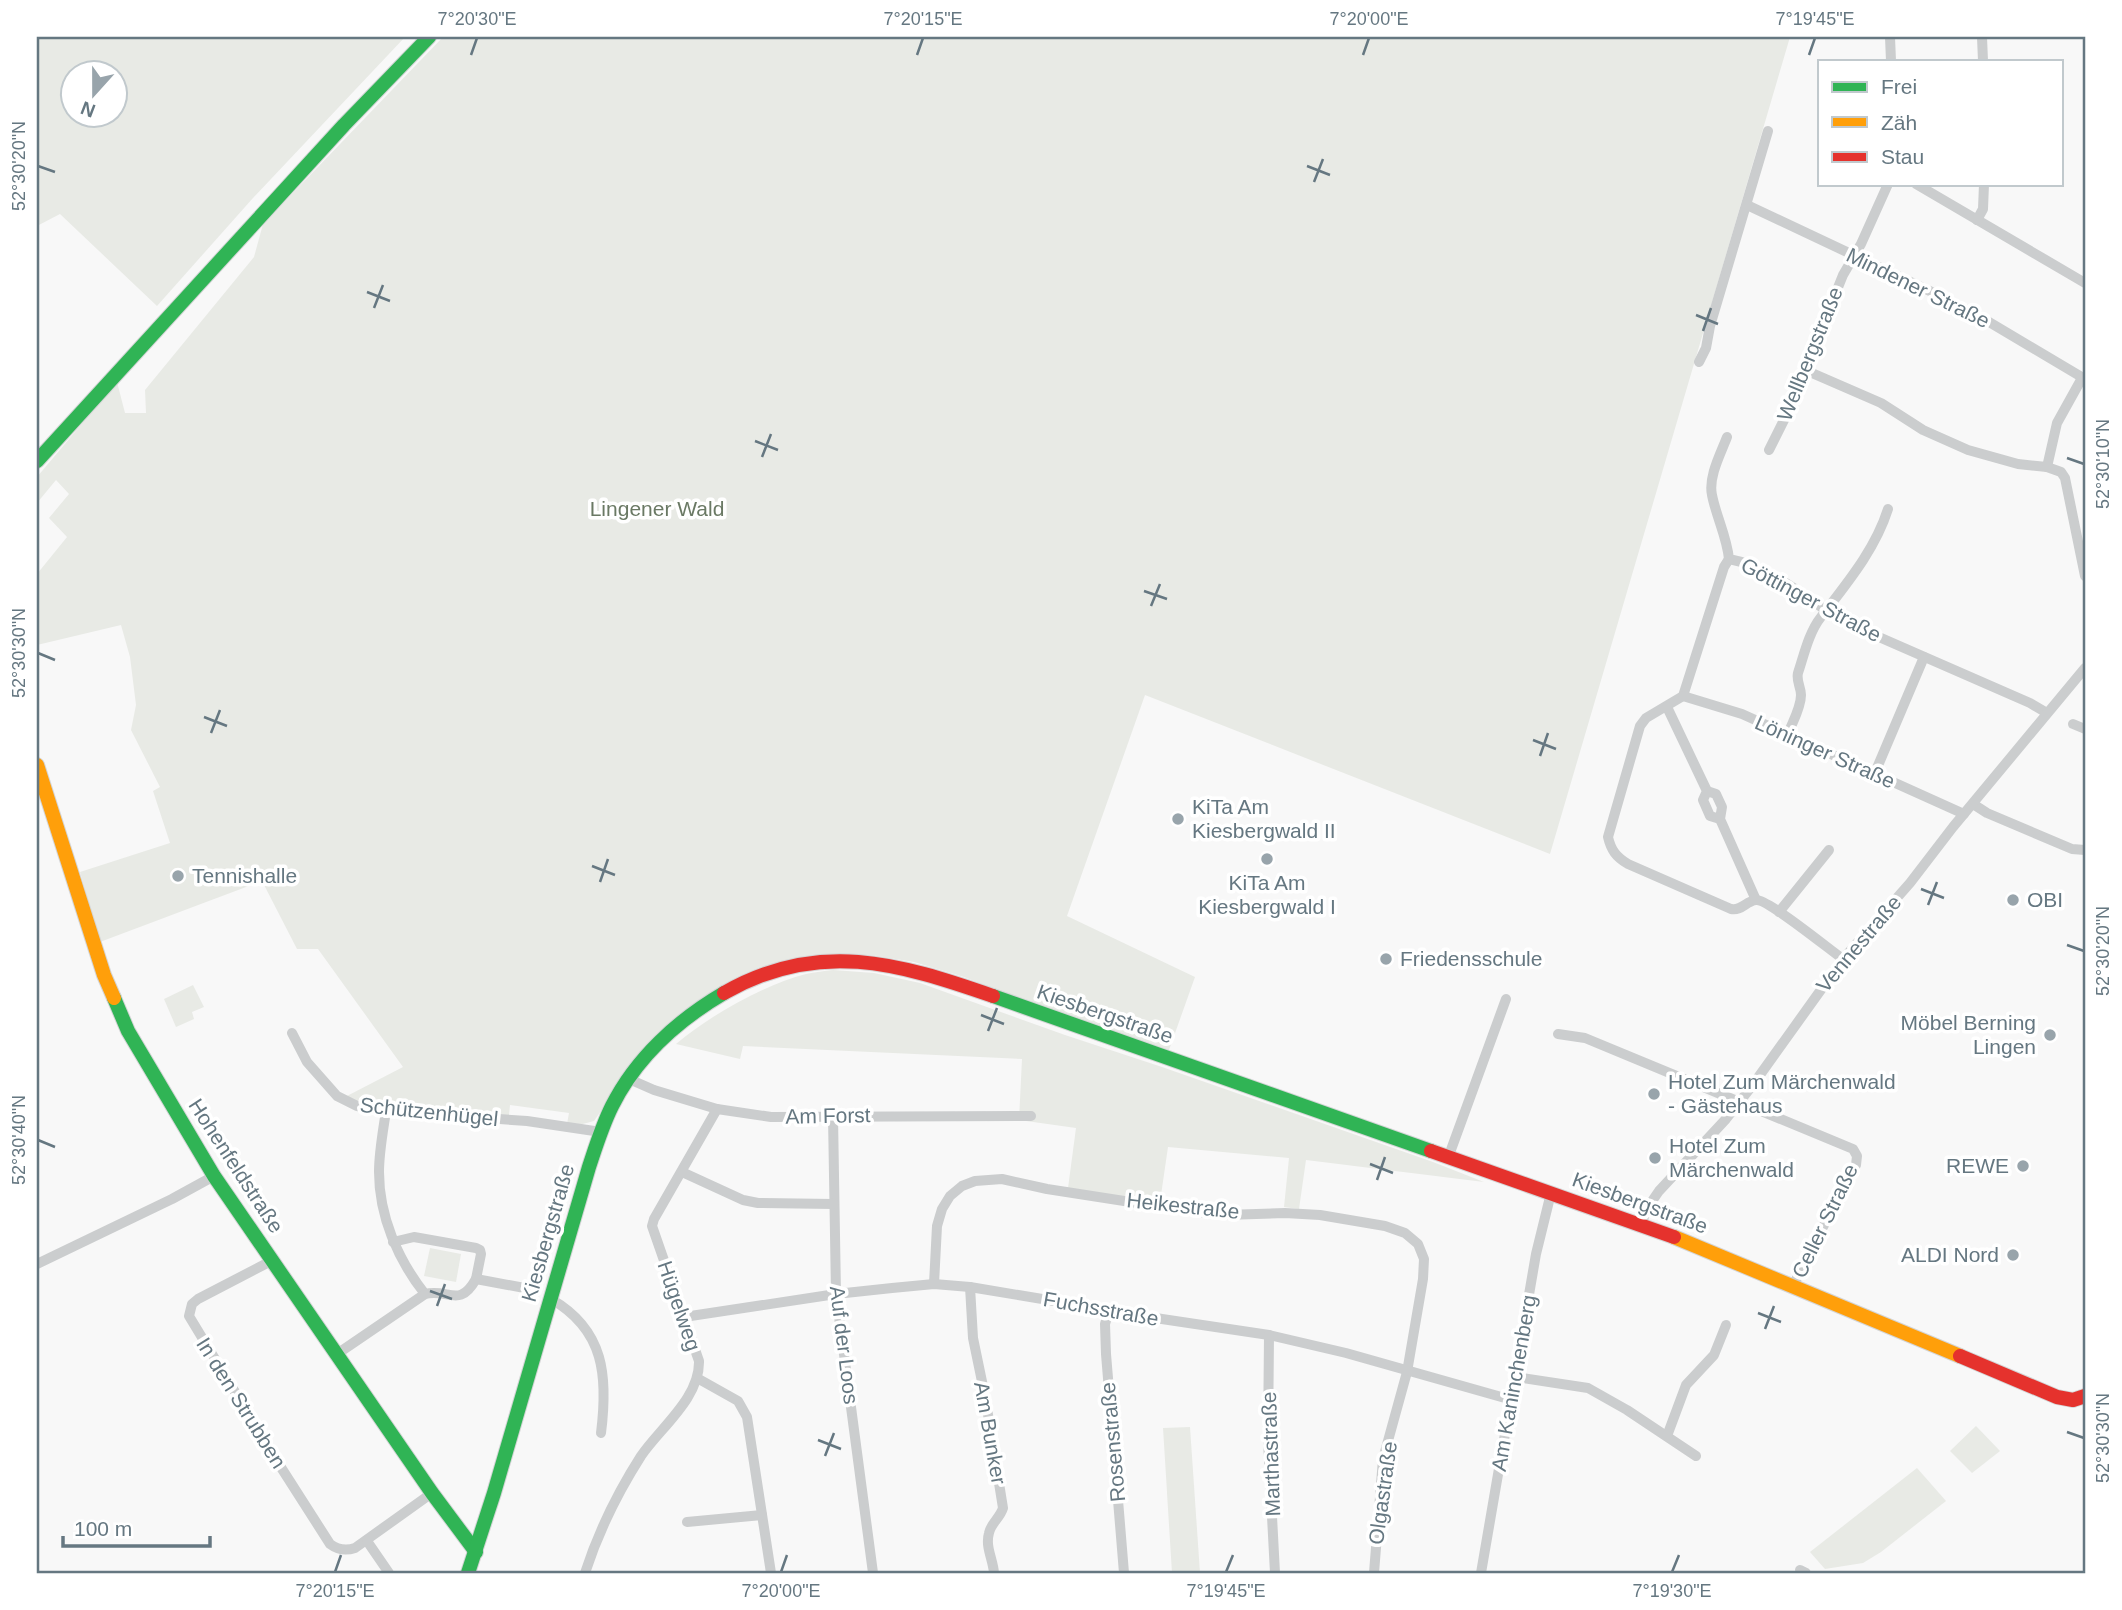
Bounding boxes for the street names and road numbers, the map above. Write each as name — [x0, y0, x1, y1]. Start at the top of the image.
street label: Mindener Straße — [1843, 243, 1994, 332]
street label: Wellbergstraße — [1772, 284, 1847, 424]
street label: Göttinger Straße — [1737, 553, 1885, 646]
street label: Löninger Straße — [1752, 710, 1899, 793]
street label: Vennestraße — [1812, 891, 1906, 997]
street label: Kiesbergstraße — [1034, 979, 1176, 1048]
street label: Schützenhügel — [359, 1093, 499, 1130]
street label: Hohenfeldstraße — [184, 1094, 288, 1237]
street label: Am Forst — [785, 1103, 871, 1128]
street label: Celler Straße — [1787, 1160, 1862, 1281]
street label: Kiesbergstraße — [517, 1161, 578, 1304]
street label: Kiesbergstraße — [1569, 1167, 1711, 1238]
street label: Heikestraße — [1126, 1188, 1241, 1223]
street label: Hügelweg — [653, 1258, 706, 1354]
street label: Auf der Loos — [826, 1284, 863, 1405]
street label: Fuchsstraße — [1042, 1287, 1161, 1330]
street label: Am Kaninchenberg — [1487, 1293, 1540, 1473]
street label: In den Strubben — [192, 1333, 291, 1472]
street label: Am Bunker — [970, 1380, 1011, 1486]
street label: Rosenstraße — [1096, 1381, 1129, 1503]
street label: Marthastraße — [1257, 1391, 1284, 1517]
street label: Olgastraße — [1364, 1440, 1401, 1546]

